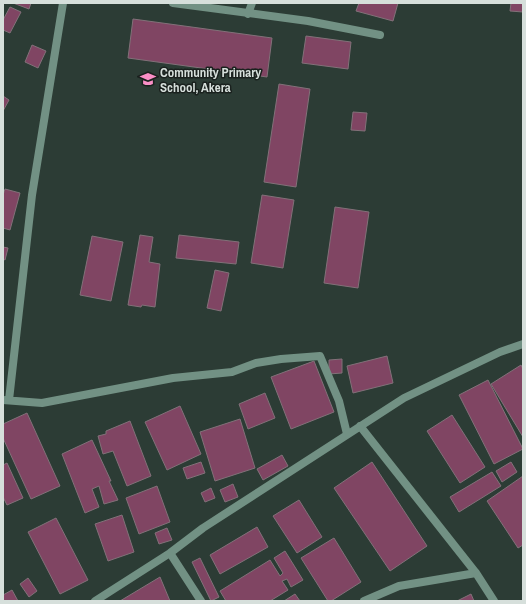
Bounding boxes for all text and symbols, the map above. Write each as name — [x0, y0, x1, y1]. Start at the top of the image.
place label: Community Primary School, Akera — [160, 64, 261, 96]
school or university icon: Community Primary School, Akera — [139, 70, 157, 88]

